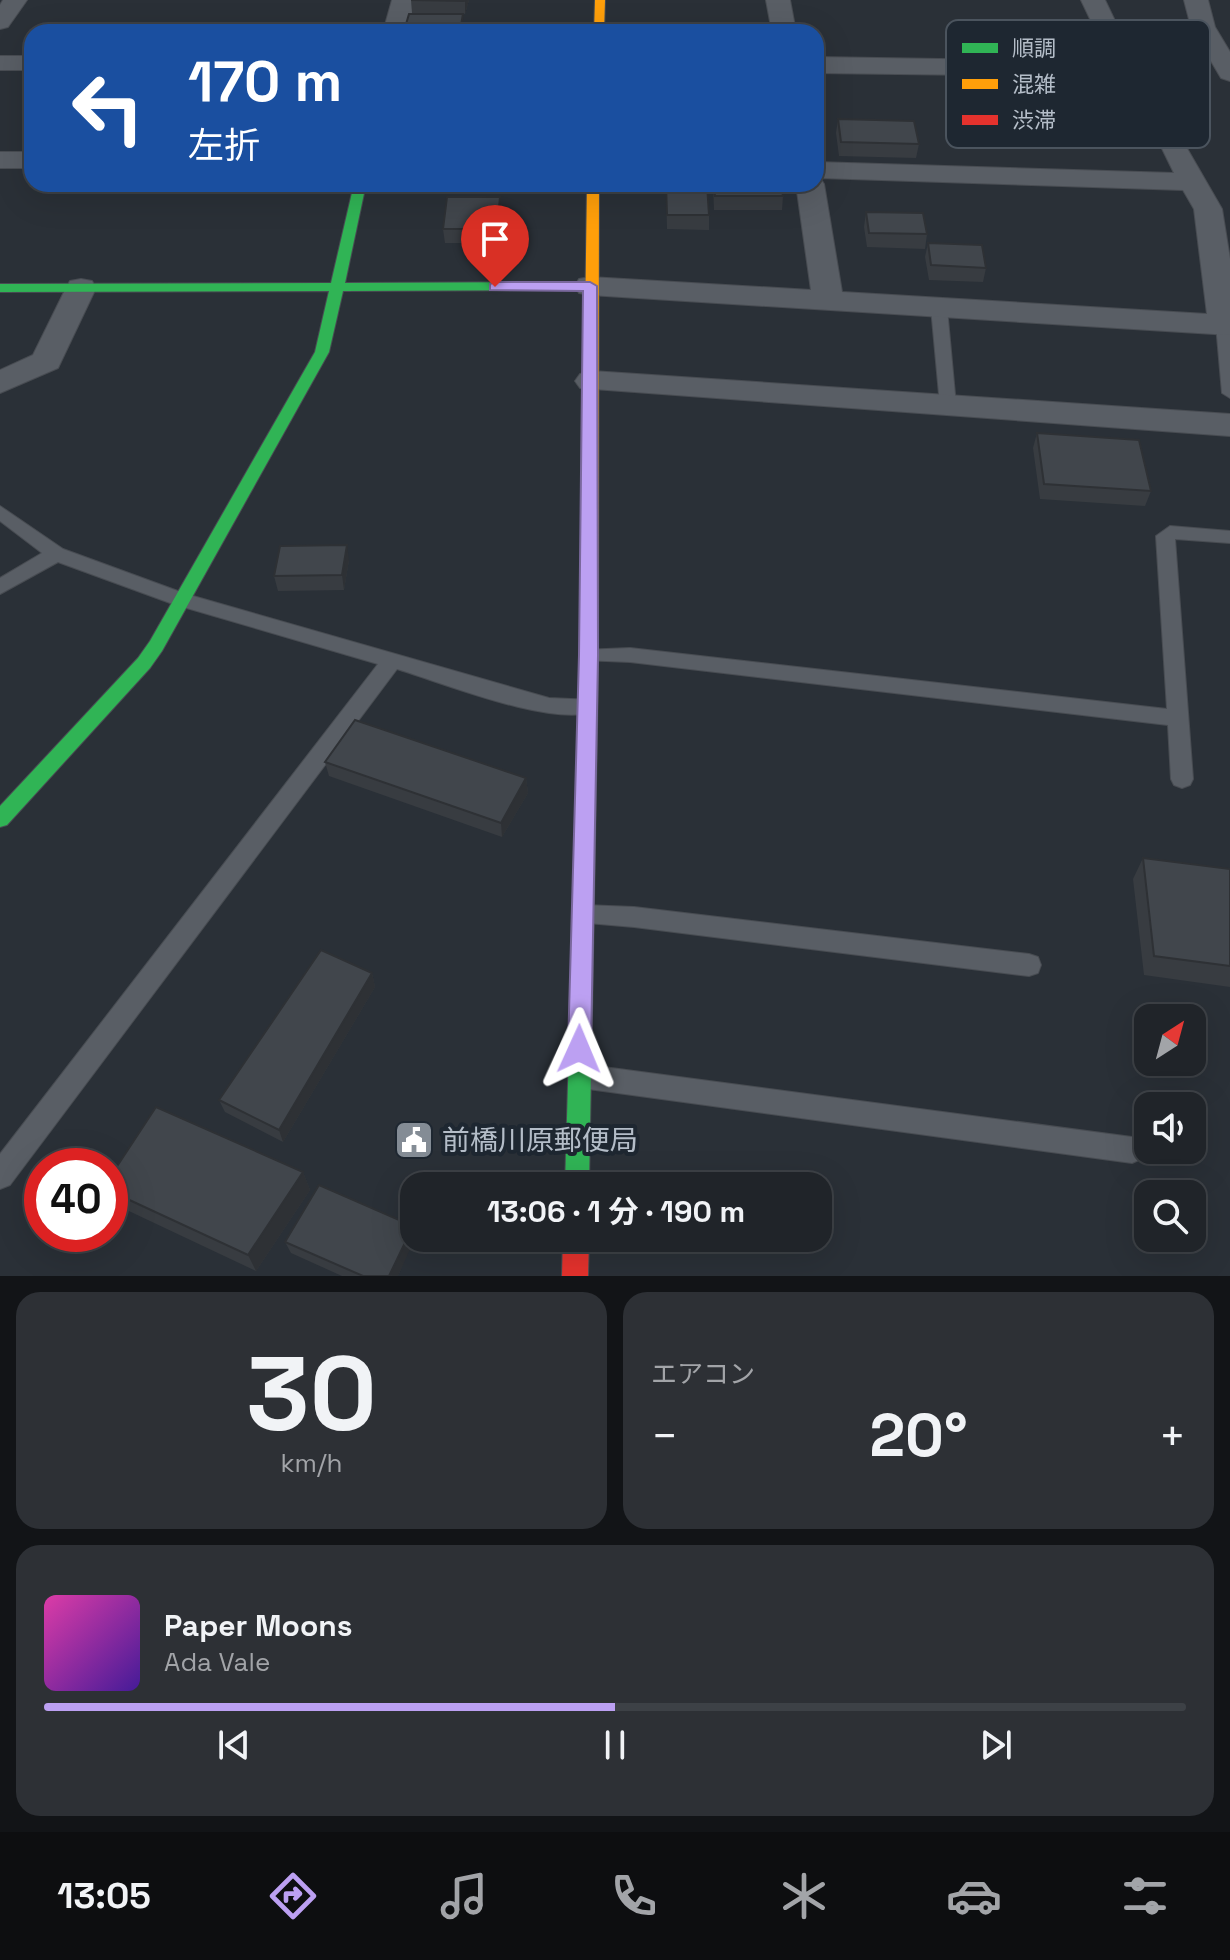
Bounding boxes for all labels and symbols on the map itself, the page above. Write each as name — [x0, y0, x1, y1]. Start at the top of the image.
legend — [946, 20, 1210, 148]
text: 順調 — [1012, 34, 1056, 62]
text: 混雑 — [1012, 70, 1056, 98]
text: 渋滞 — [1012, 106, 1056, 134]
pin — [461, 205, 529, 287]
north arrow — [1134, 1004, 1206, 1076]
position arrow — [537, 1007, 621, 1091]
public building icon: 前橋川原郵便局 — [393, 1119, 435, 1161]
place label: 前橋川原郵便局 — [442, 1122, 638, 1158]
speed limit sign: 40 — [24, 1148, 128, 1252]

